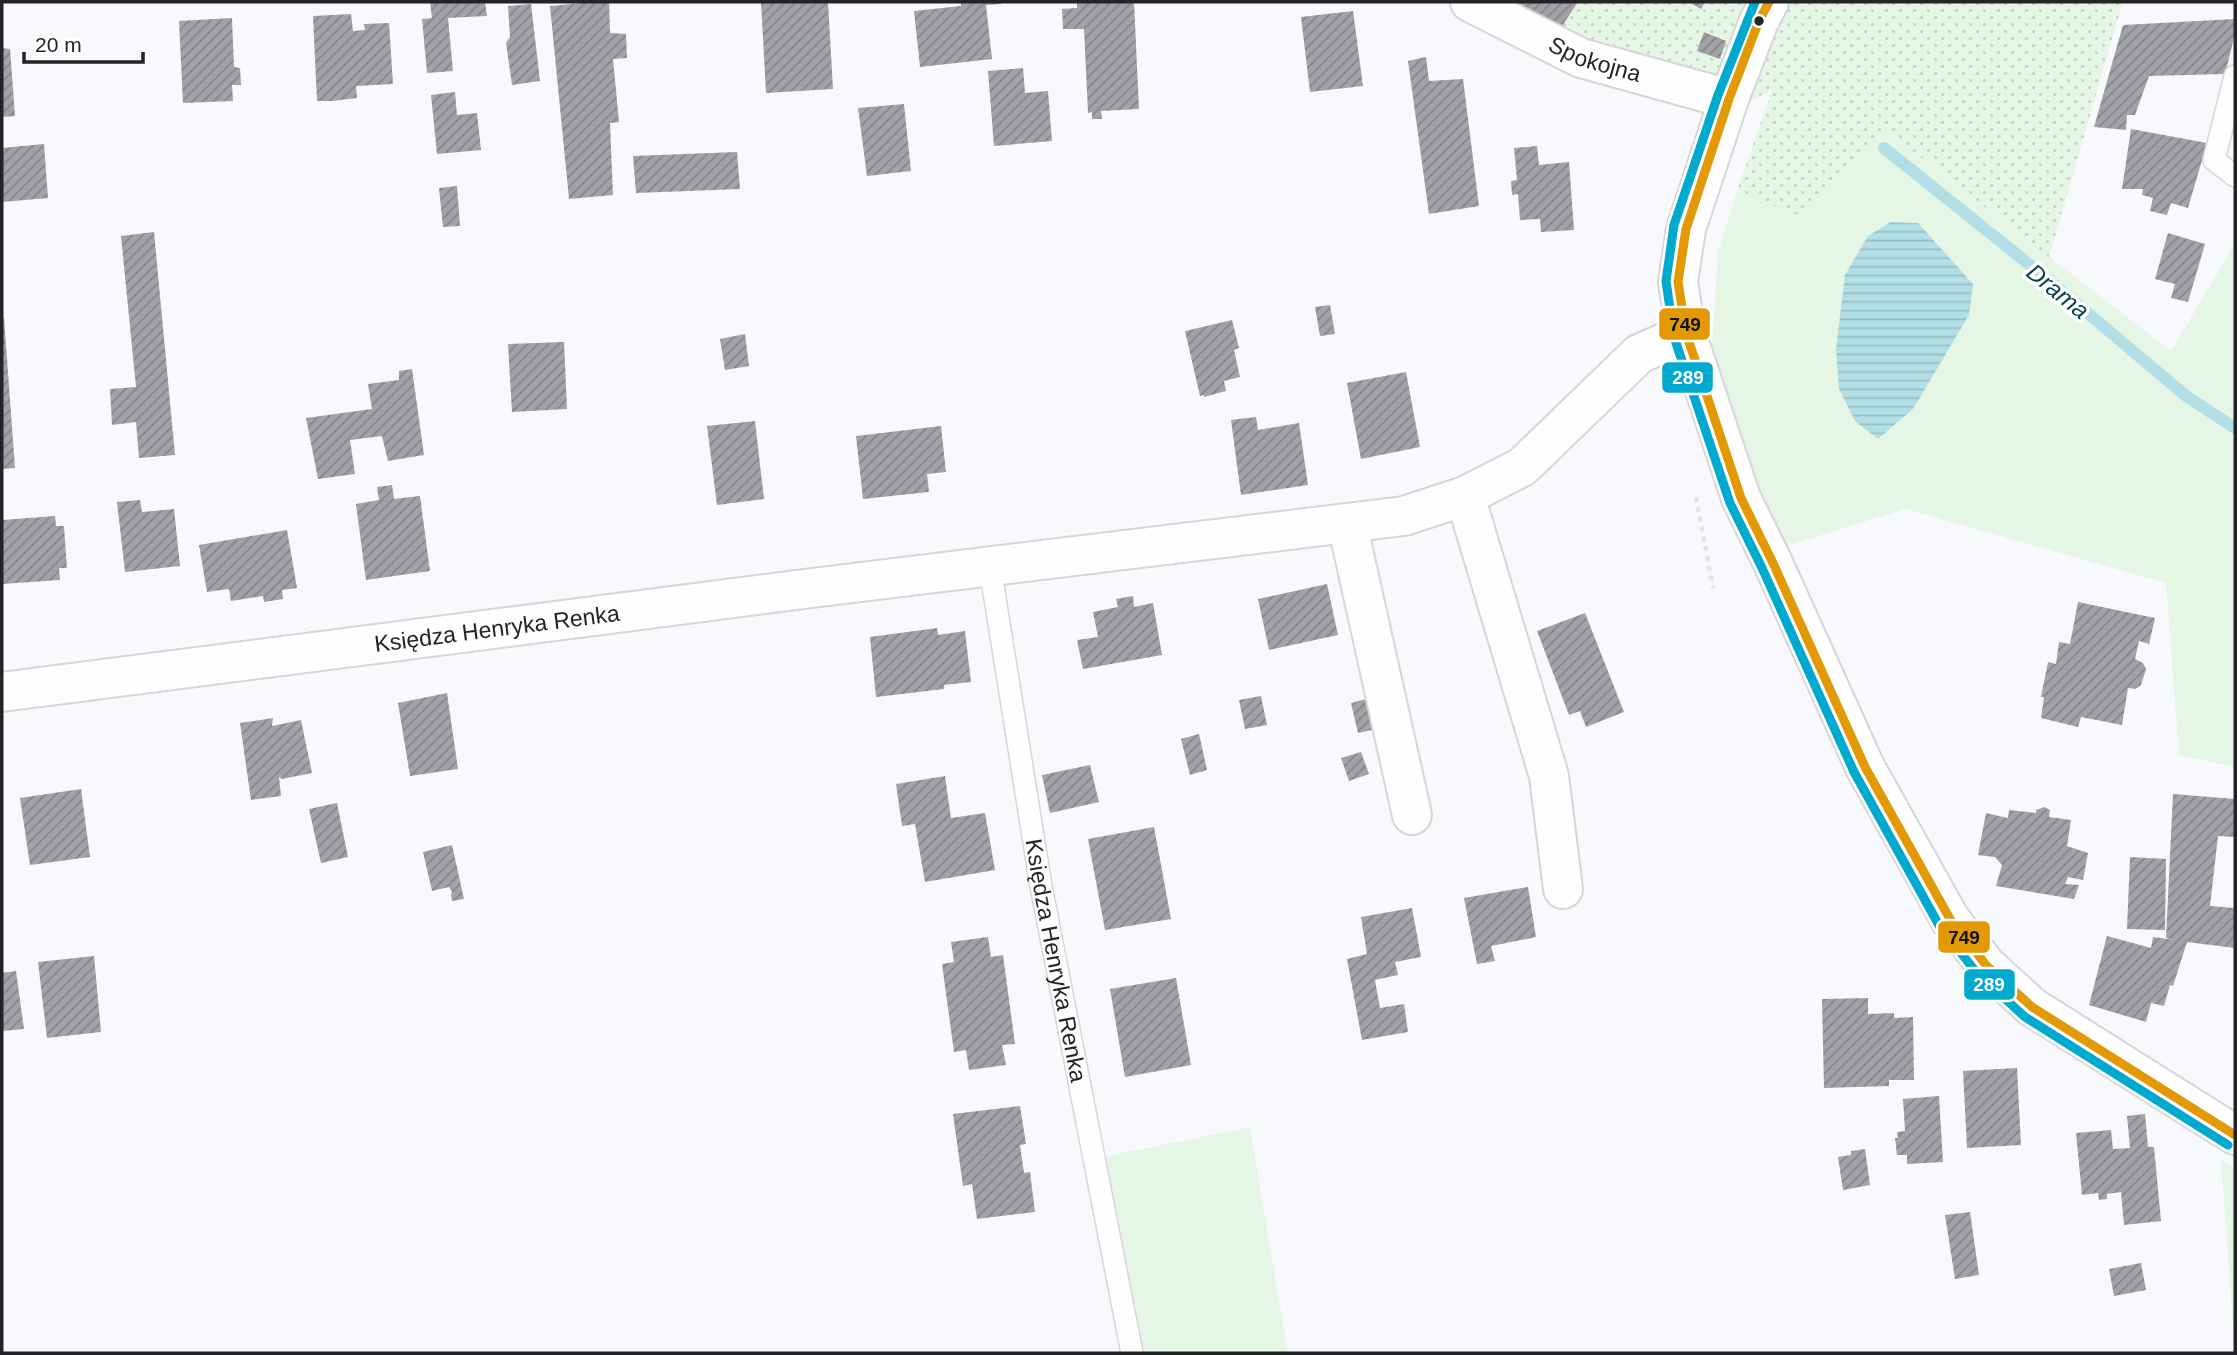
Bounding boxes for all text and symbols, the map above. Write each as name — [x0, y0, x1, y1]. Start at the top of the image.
unlabelled marker — [1752, 14, 1766, 28]
scale bar — [24, 21, 144, 65]
street label: Spokojna — [1545, 31, 1644, 87]
text: 20 m — [35, 33, 82, 56]
water label: Drama — [2022, 258, 2094, 324]
line badge: 749 — [1658, 307, 1711, 341]
text: 749 — [1669, 314, 1701, 335]
line badge: 289 — [1661, 361, 1714, 394]
text: 289 — [1672, 367, 1704, 388]
street label: Księdza Henryka Renka — [373, 600, 621, 657]
street label: Księdza Henryka Renka — [1021, 837, 1092, 1084]
line badge: 749 — [1937, 920, 1991, 954]
text: 749 — [1948, 927, 1980, 948]
line badge: 289 — [1963, 968, 2016, 1001]
text: 289 — [1973, 974, 2005, 995]

